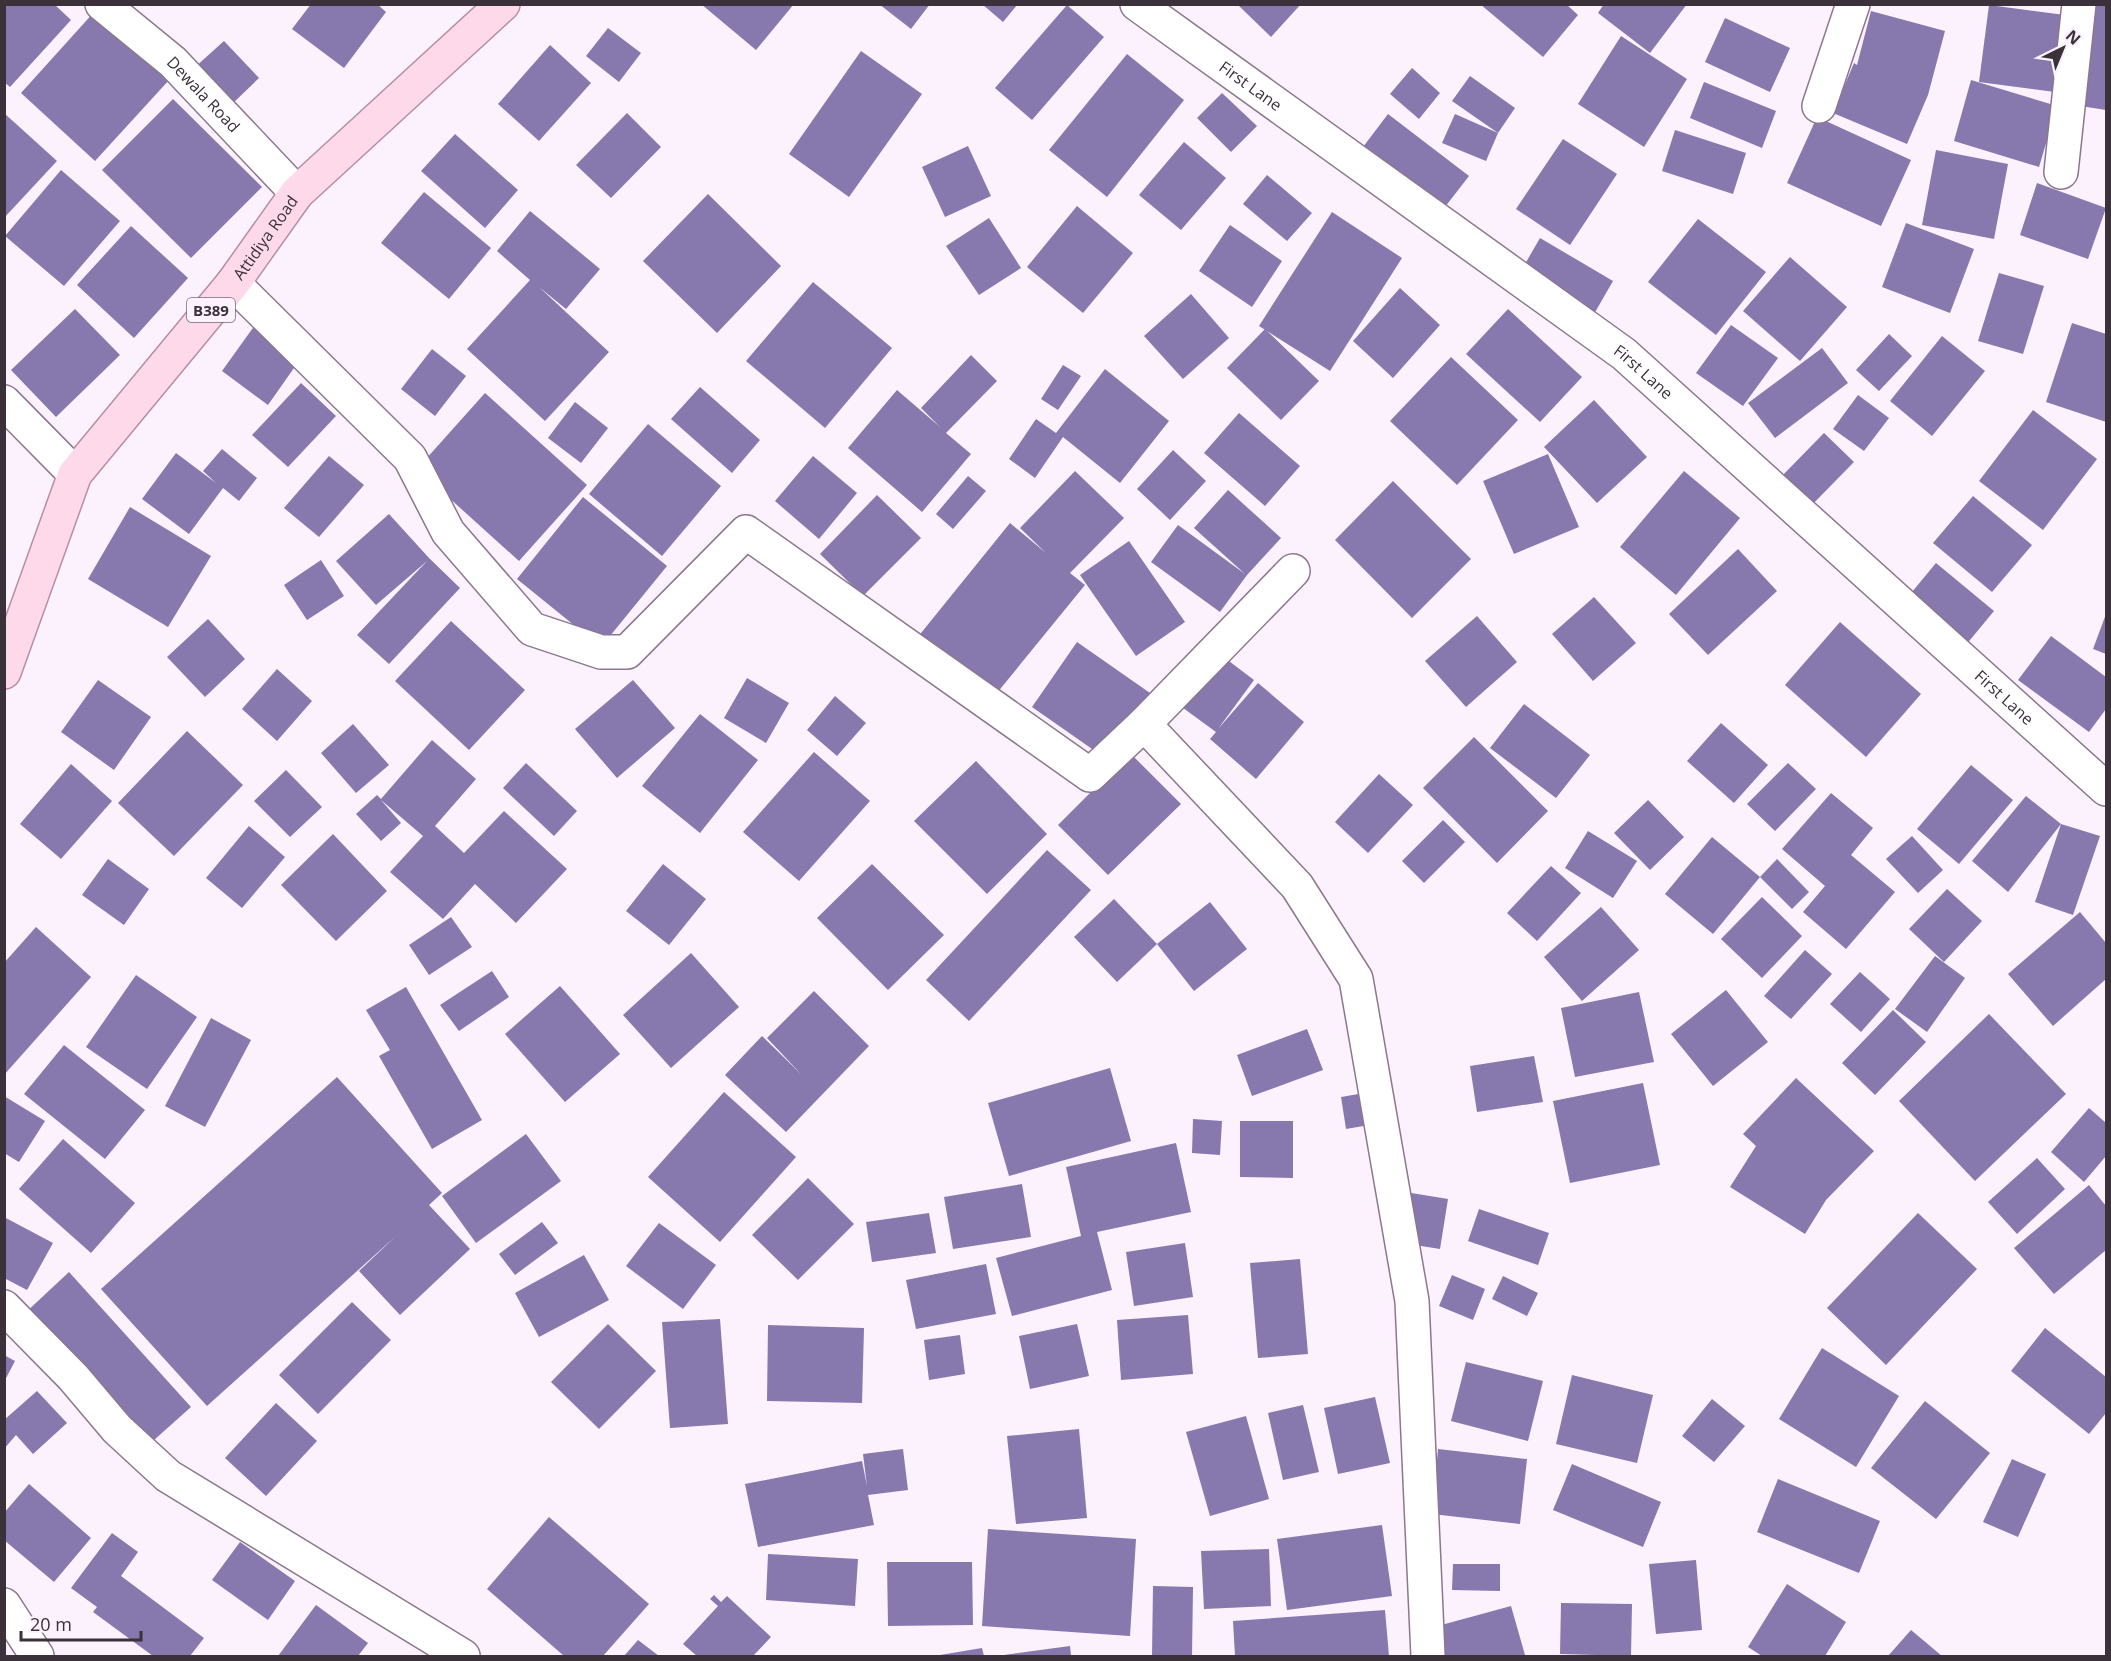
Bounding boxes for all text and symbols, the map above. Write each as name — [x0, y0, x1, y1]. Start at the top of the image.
north arrow — [2033, 18, 2093, 78]
text: N — [2061, 25, 2085, 50]
street label: Dewala Road — [162, 51, 245, 137]
street label: First Lane — [1215, 56, 1287, 116]
street label: Attidiya Road — [228, 191, 303, 284]
road number: B389 — [187, 298, 235, 322]
street label: First Lane — [1610, 339, 1678, 404]
street label: First Lane — [1970, 665, 2039, 730]
scale bar — [21, 1604, 141, 1642]
text: 20 m — [30, 1612, 72, 1636]

